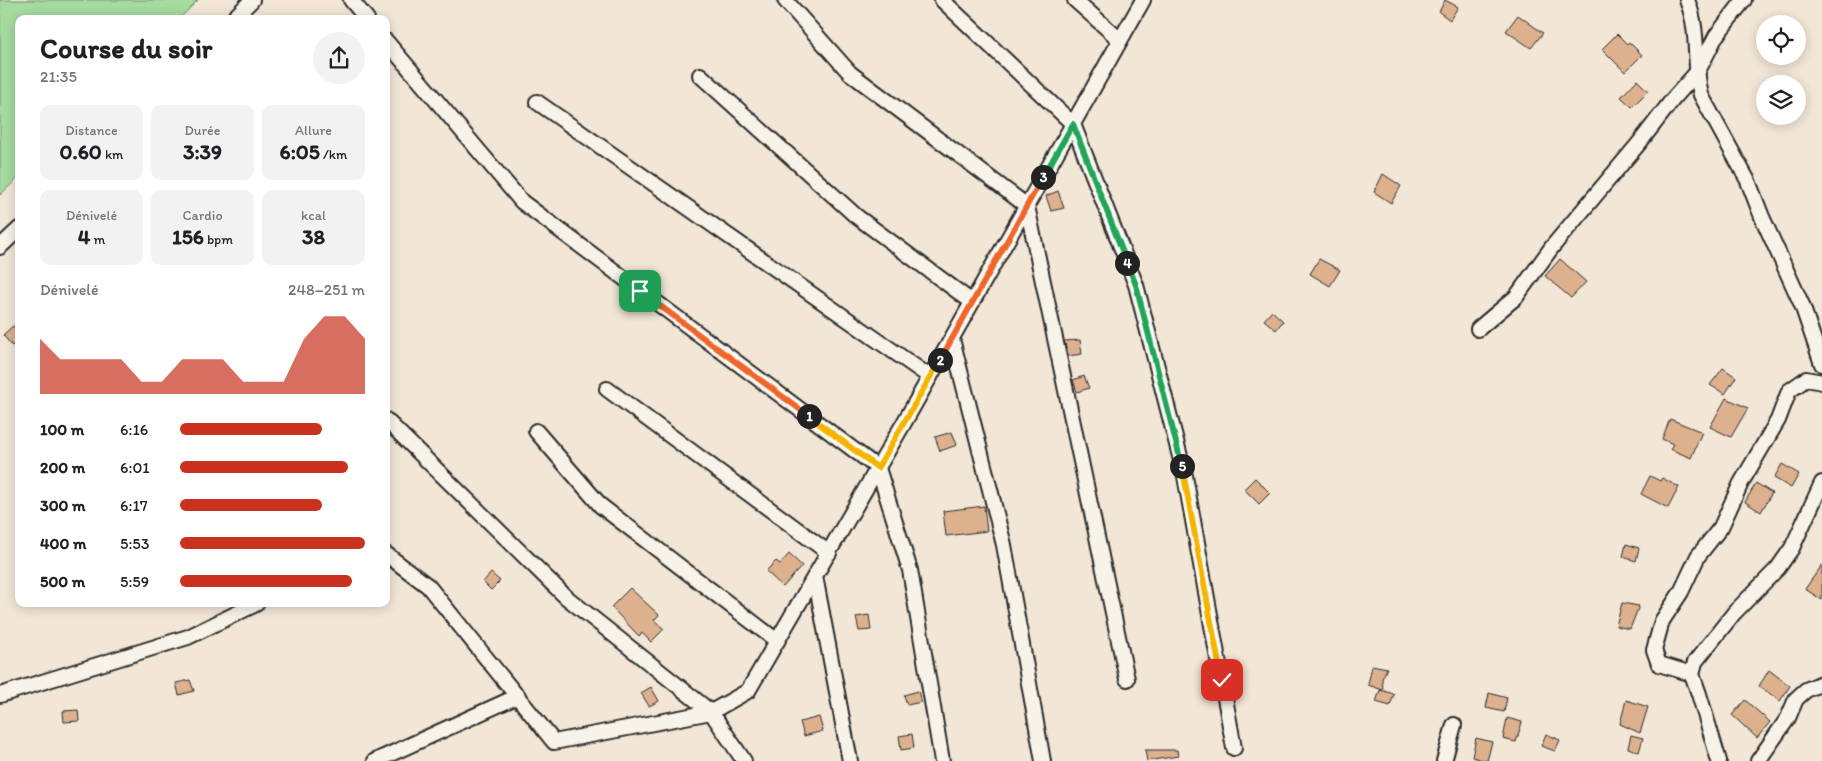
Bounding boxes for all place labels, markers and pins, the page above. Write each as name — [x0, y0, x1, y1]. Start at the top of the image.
pin: 3 — [1030, 164, 1056, 190]
pin: 4 — [1114, 250, 1140, 276]
pin — [619, 270, 661, 312]
pin: 2 — [928, 348, 952, 372]
pin: 1 — [796, 404, 822, 428]
pin: 5 — [1170, 454, 1194, 478]
pin — [1201, 659, 1243, 701]

